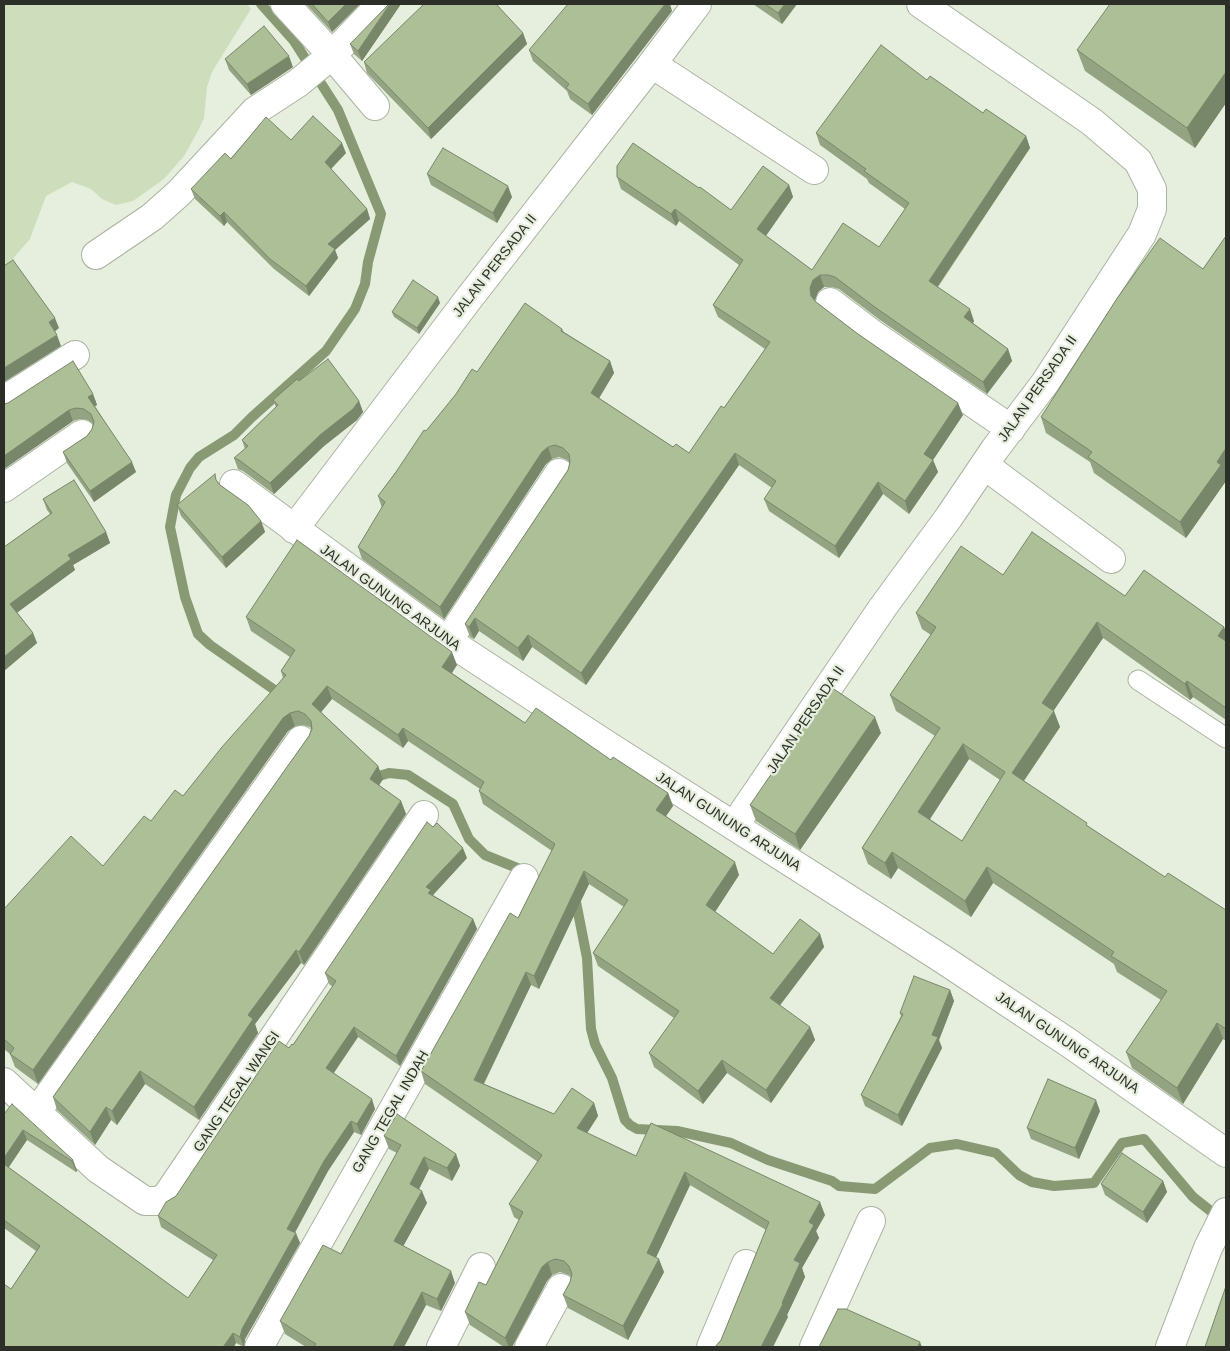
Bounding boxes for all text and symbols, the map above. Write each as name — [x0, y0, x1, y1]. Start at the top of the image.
street label: JALAN PERSADA II — [450, 211, 540, 321]
street label: JALAN PERSADA II — [995, 333, 1081, 445]
street label: JALAN GUNUNG ARJUNA — [316, 541, 464, 655]
street label: JALAN PERSADA II — [764, 663, 848, 777]
street label: JALAN GUNUNG ARJUNA — [652, 769, 804, 875]
street label: JALAN GUNUNG ARJUNA — [992, 989, 1142, 1097]
street label: GANG TEGAL WANGI — [190, 1029, 284, 1155]
street label: GANG TEGAL INDAH — [349, 1048, 433, 1176]

